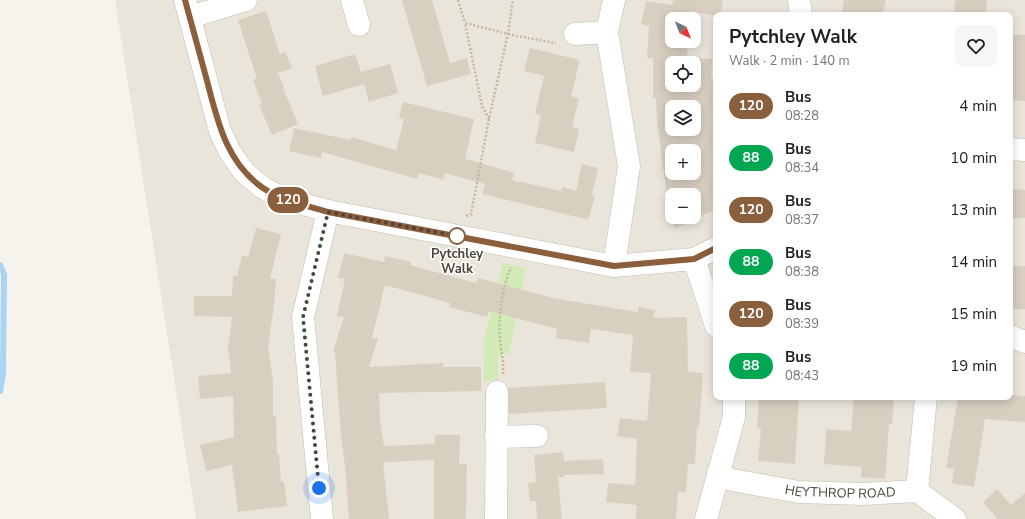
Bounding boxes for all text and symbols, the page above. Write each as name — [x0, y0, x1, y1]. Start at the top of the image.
north arrow — [665, 12, 701, 48]
map controls — [665, 12, 701, 224]
text: Pytchley Walk — [729, 24, 857, 50]
button: heart — [955, 25, 997, 67]
text: Walk · 2 min · 140 m — [729, 52, 850, 70]
button: locate — [665, 56, 701, 92]
text: Bus — [785, 87, 811, 107]
text: 120 — [738, 96, 764, 115]
text: 4 min — [959, 96, 997, 116]
button: layers — [665, 100, 701, 136]
text: 08:28 — [785, 107, 819, 125]
text: Bus — [785, 139, 811, 159]
button: + — [665, 144, 701, 180]
text: 88 — [743, 148, 759, 167]
text: 10 min — [950, 148, 997, 168]
text: 08:34 — [785, 159, 819, 177]
line badge: 120 — [265, 187, 311, 213]
button: − — [665, 188, 701, 224]
text: 120 — [275, 190, 301, 209]
text: Bus — [785, 191, 811, 211]
text: 120 — [738, 200, 764, 219]
text: 13 min — [950, 200, 997, 220]
text: 08:37 — [785, 211, 819, 229]
marker: Pytchley Walk — [448, 227, 466, 245]
text: Bus — [785, 243, 811, 263]
place label: Pytchley Walk — [431, 245, 483, 278]
text: 88 — [743, 252, 759, 271]
text: 14 min — [950, 252, 997, 272]
text: 08:38 — [785, 263, 819, 281]
text: Bus — [785, 295, 811, 315]
text: 120 — [738, 304, 764, 323]
text: 15 min — [950, 304, 997, 324]
text: 08:39 — [785, 315, 819, 333]
text: Bus — [785, 347, 811, 367]
text: 88 — [743, 356, 759, 375]
text: 19 min — [950, 356, 997, 376]
text: 08:43 — [785, 367, 819, 385]
your location — [309, 478, 329, 498]
street label: HEYTHROP ROAD — [783, 481, 896, 503]

